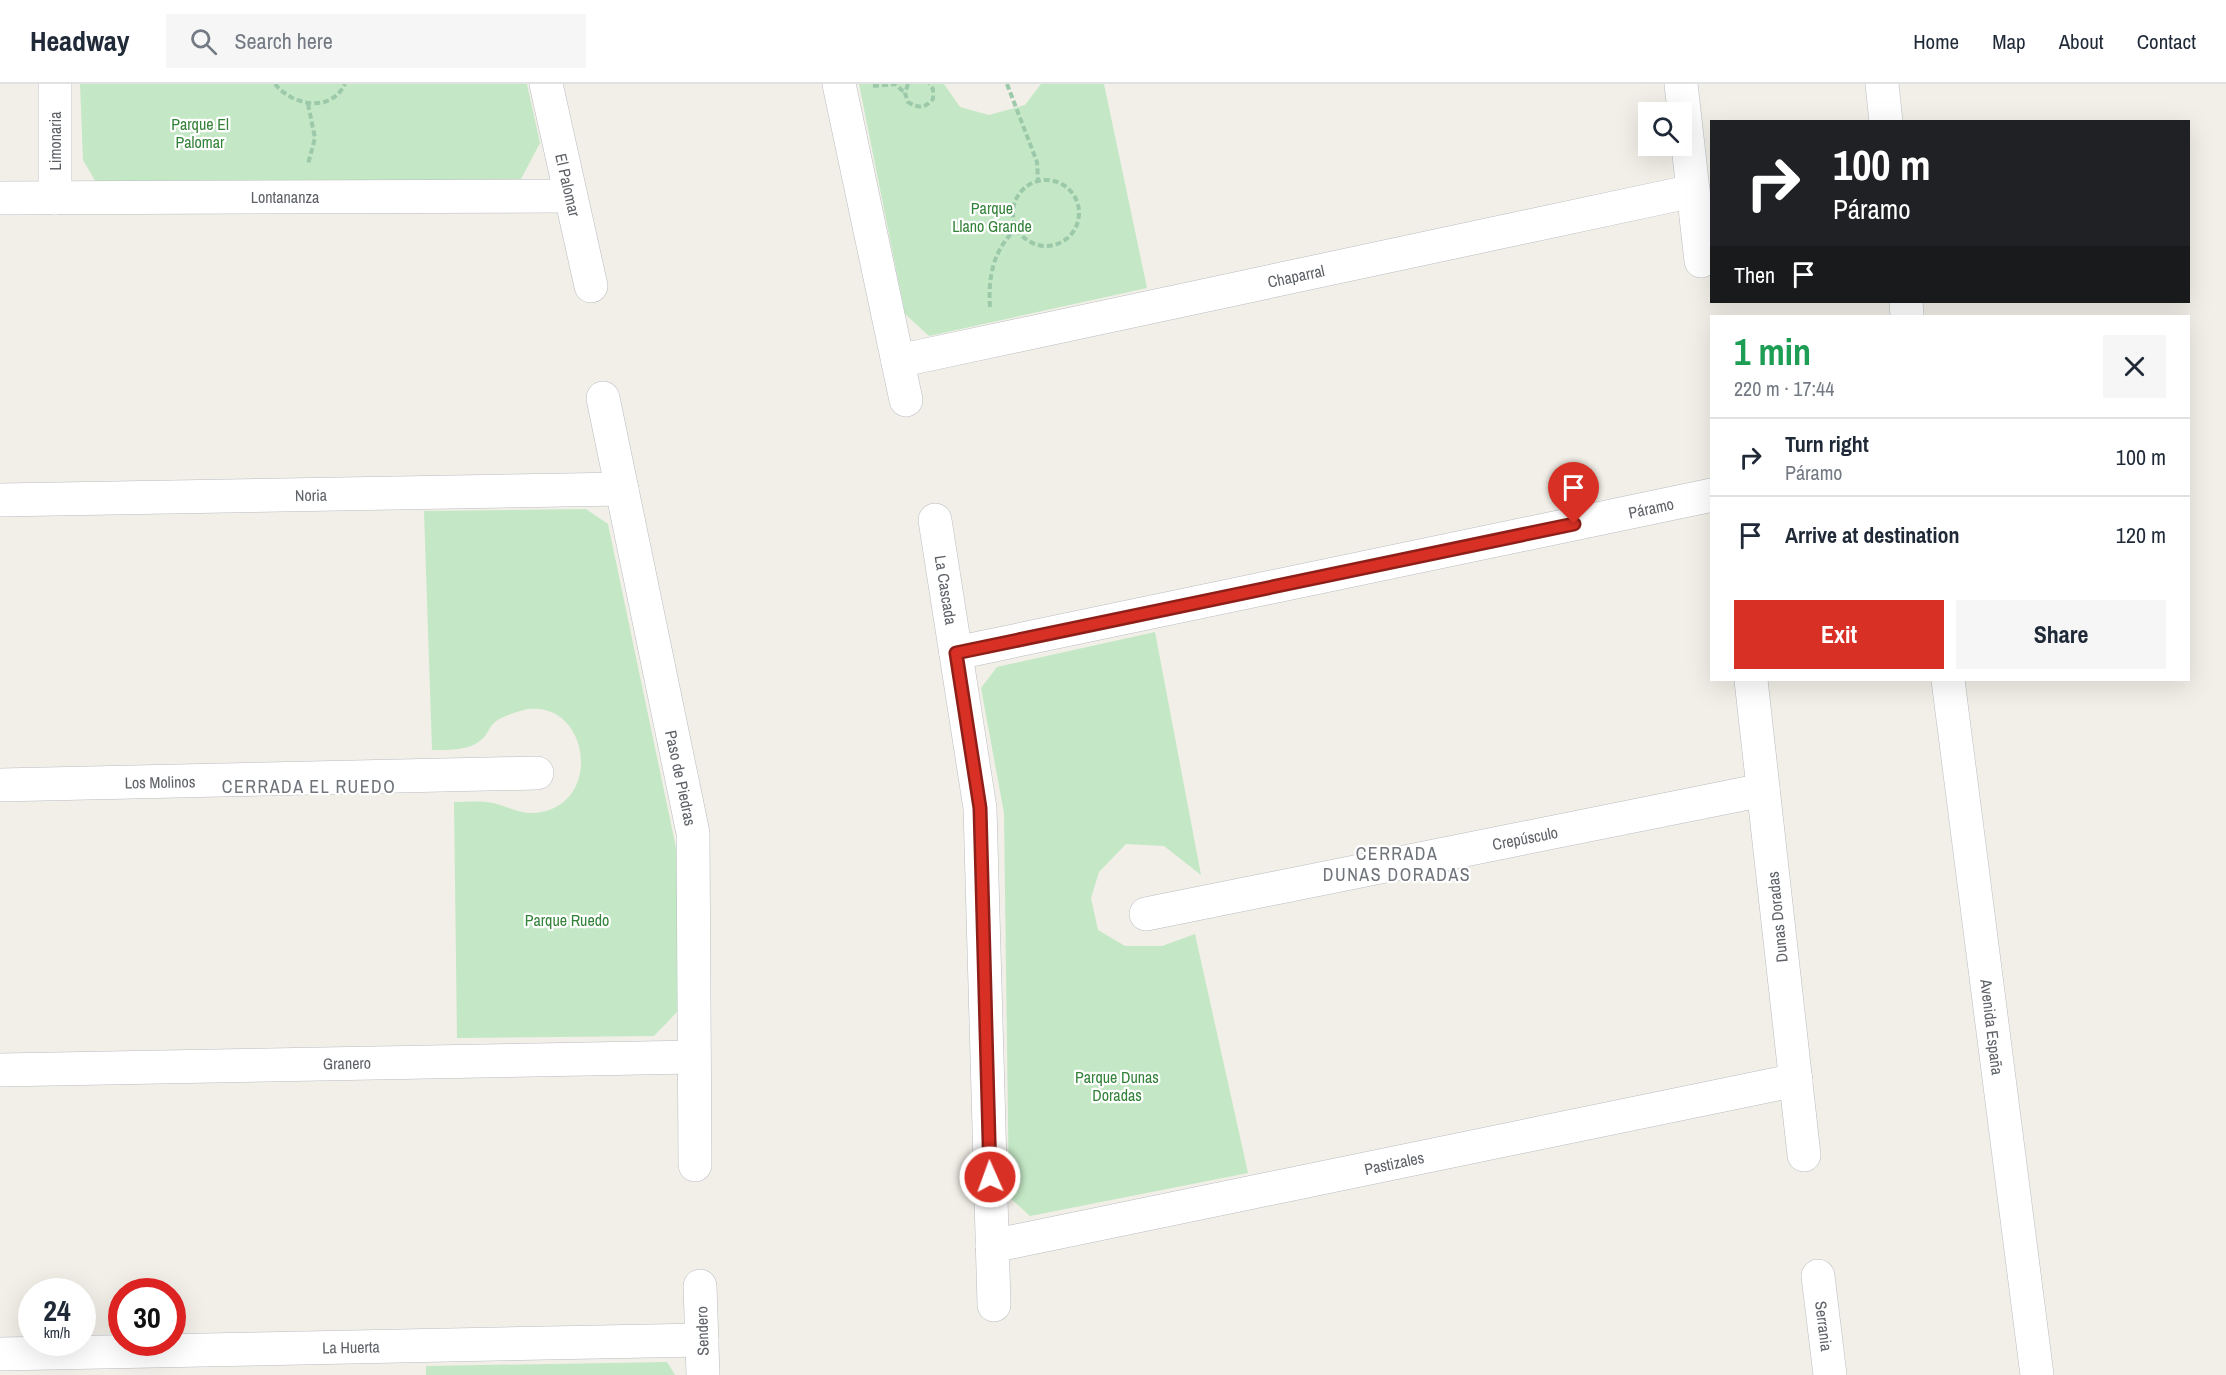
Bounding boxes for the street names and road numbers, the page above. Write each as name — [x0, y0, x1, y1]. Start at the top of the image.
street label: Limonaria — [44, 111, 66, 171]
street label: El Palomar — [550, 151, 586, 219]
street label: Lontananza — [251, 186, 320, 208]
street label: Chaparral — [1266, 259, 1327, 293]
street label: Noria — [295, 484, 328, 506]
street label: Páramo — [1626, 492, 1676, 524]
street label: La Cascada — [930, 554, 962, 627]
street label: Paso de Piedras — [660, 728, 702, 828]
street label: Los Molinos — [124, 770, 196, 794]
street label: Crepúsculo — [1490, 821, 1560, 855]
street label: Dunas Doradas — [1761, 871, 1793, 963]
street label: Avenida España — [1975, 977, 2009, 1077]
street label: Granero — [323, 1052, 371, 1074]
street label: Pastizales — [1362, 1146, 1426, 1180]
street label: Serrania — [1810, 1300, 1838, 1353]
street label: Sendero — [690, 1306, 714, 1356]
street label: La Huerta — [322, 1335, 381, 1359]

